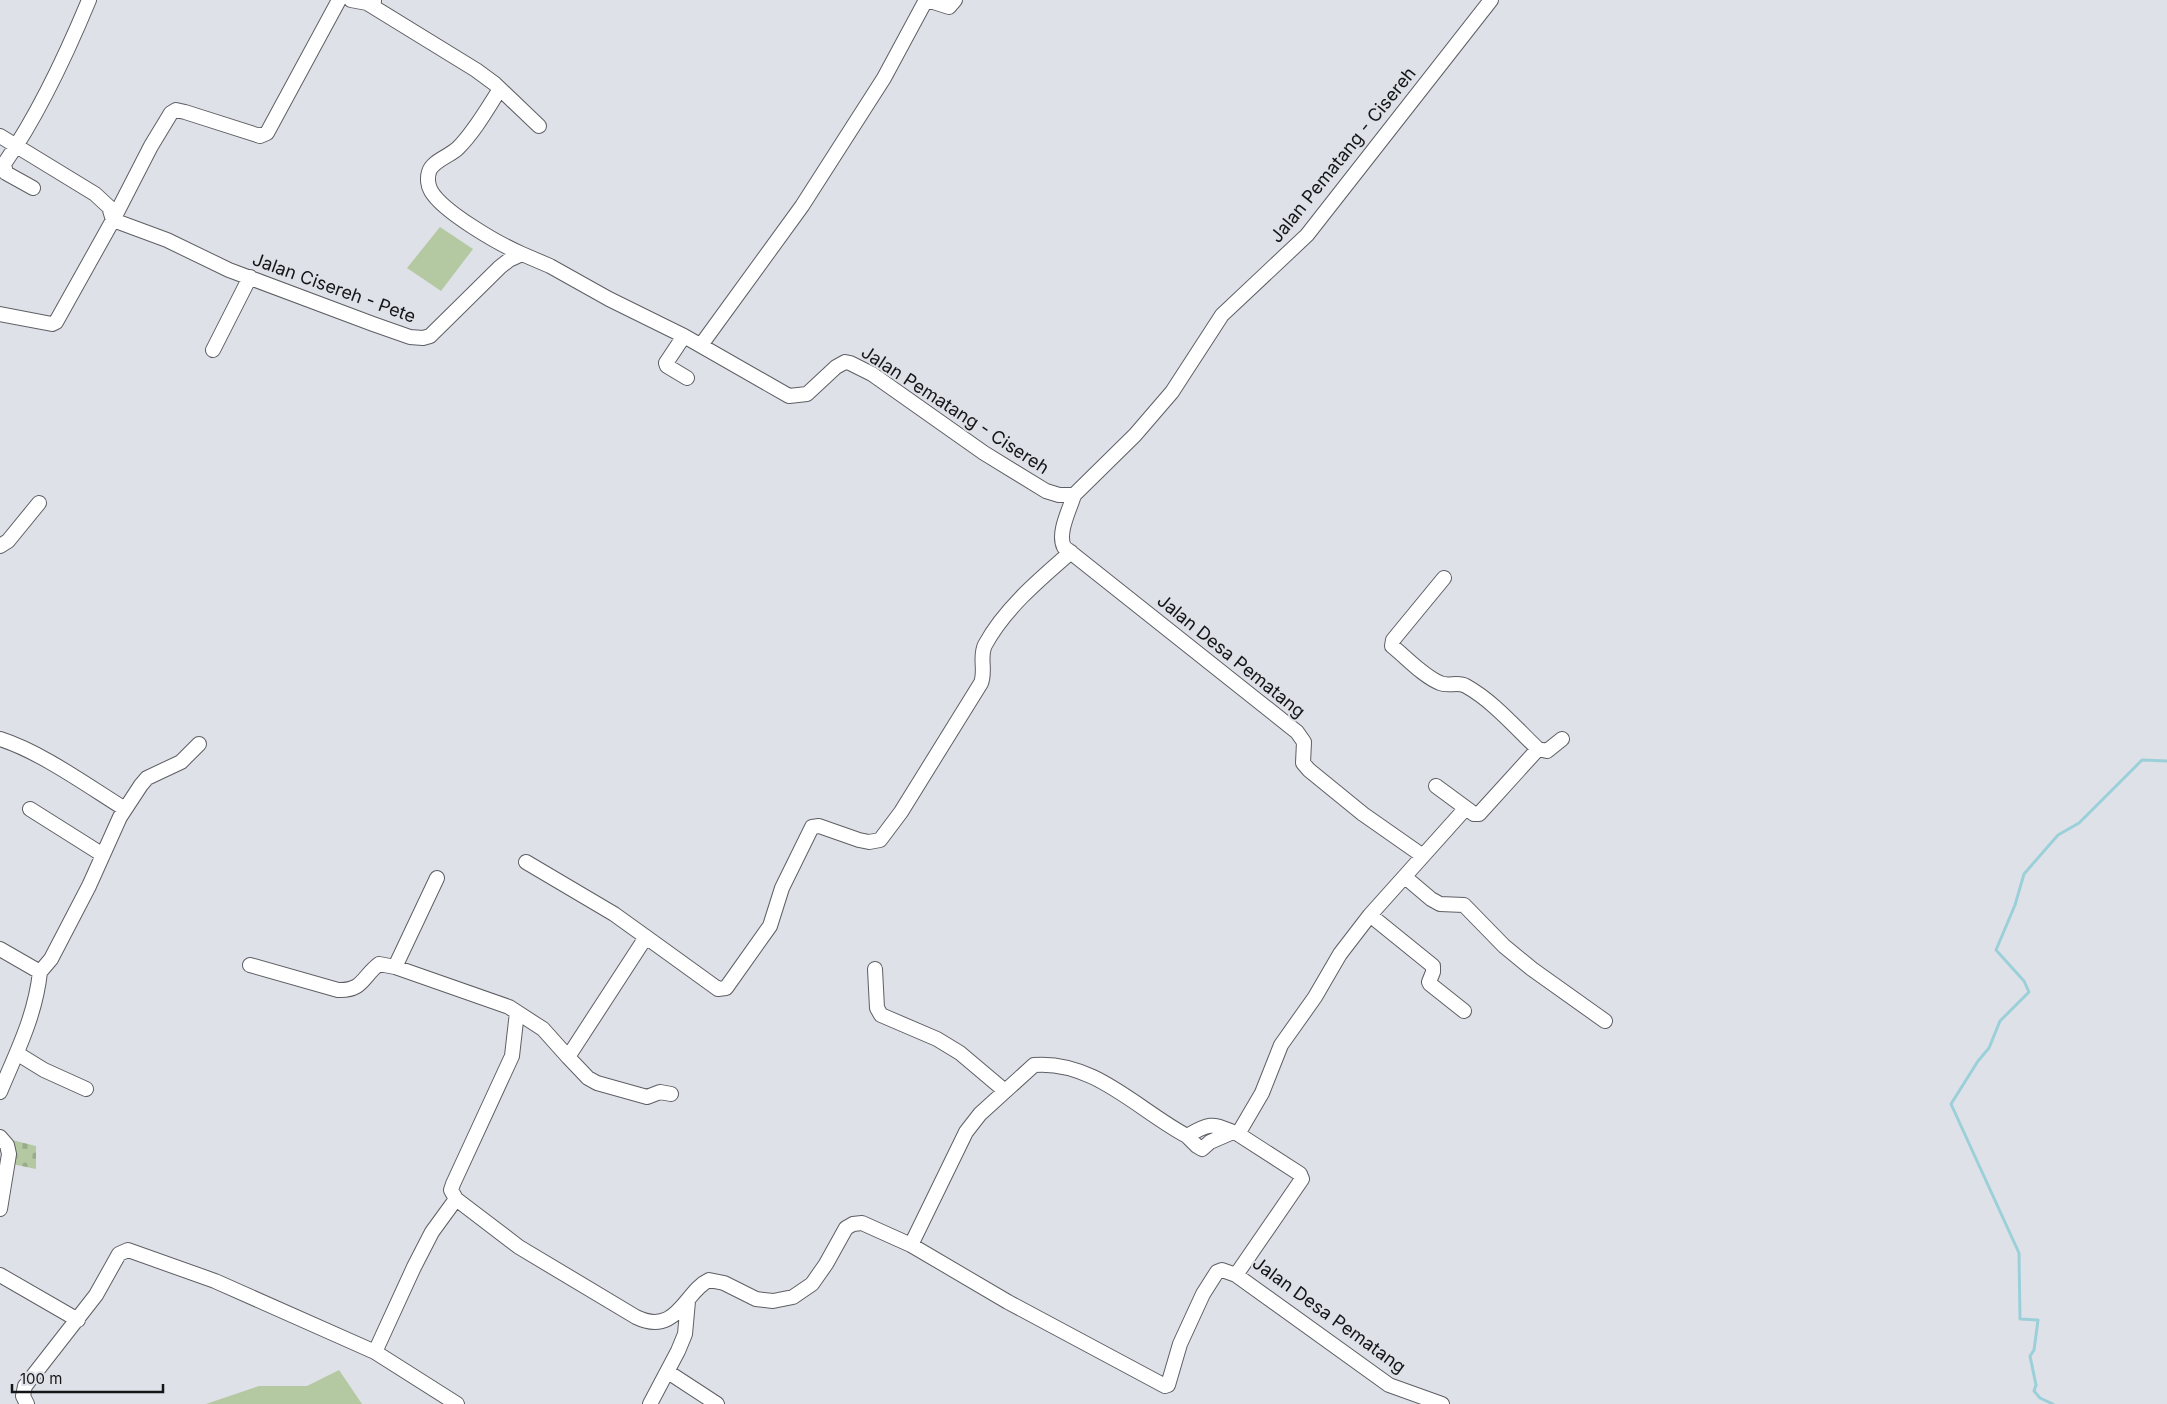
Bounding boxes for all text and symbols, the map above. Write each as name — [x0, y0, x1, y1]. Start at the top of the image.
street label: Jalan Pematang - Cisereh — [1265, 63, 1420, 247]
street label: Jalan Cisereh - Pete — [250, 248, 419, 327]
street label: Jalan Pematang - Cisereh — [857, 341, 1053, 478]
street label: Jalan Desa Pematang — [1153, 589, 1310, 722]
street label: Jalan Desa Pematang — [1249, 1252, 1410, 1377]
scale bar — [12, 1362, 164, 1394]
text: 100 m — [20, 1369, 62, 1388]

